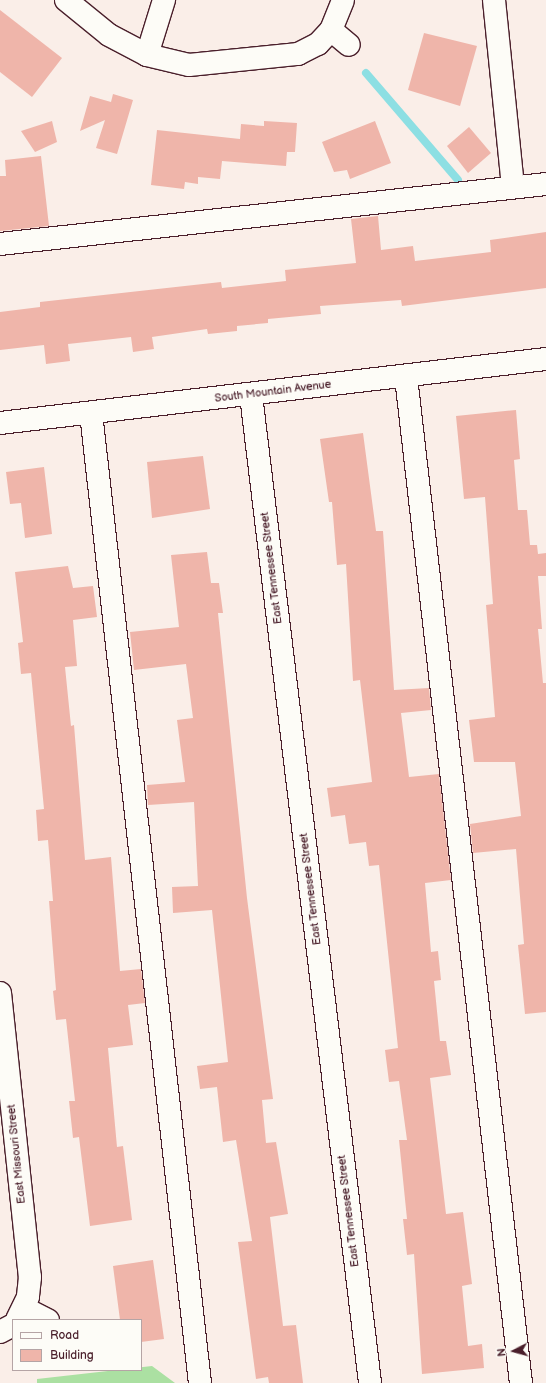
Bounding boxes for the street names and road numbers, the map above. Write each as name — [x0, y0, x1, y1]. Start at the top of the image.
street label: South Mountain Avenue — [214, 378, 332, 406]
street label: East Tennessee Street — [259, 511, 285, 625]
street label: East Tennessee Street — [298, 832, 324, 946]
street label: East Missouri Street — [5, 1103, 29, 1205]
street label: East Tennessee Street — [336, 1154, 362, 1268]

